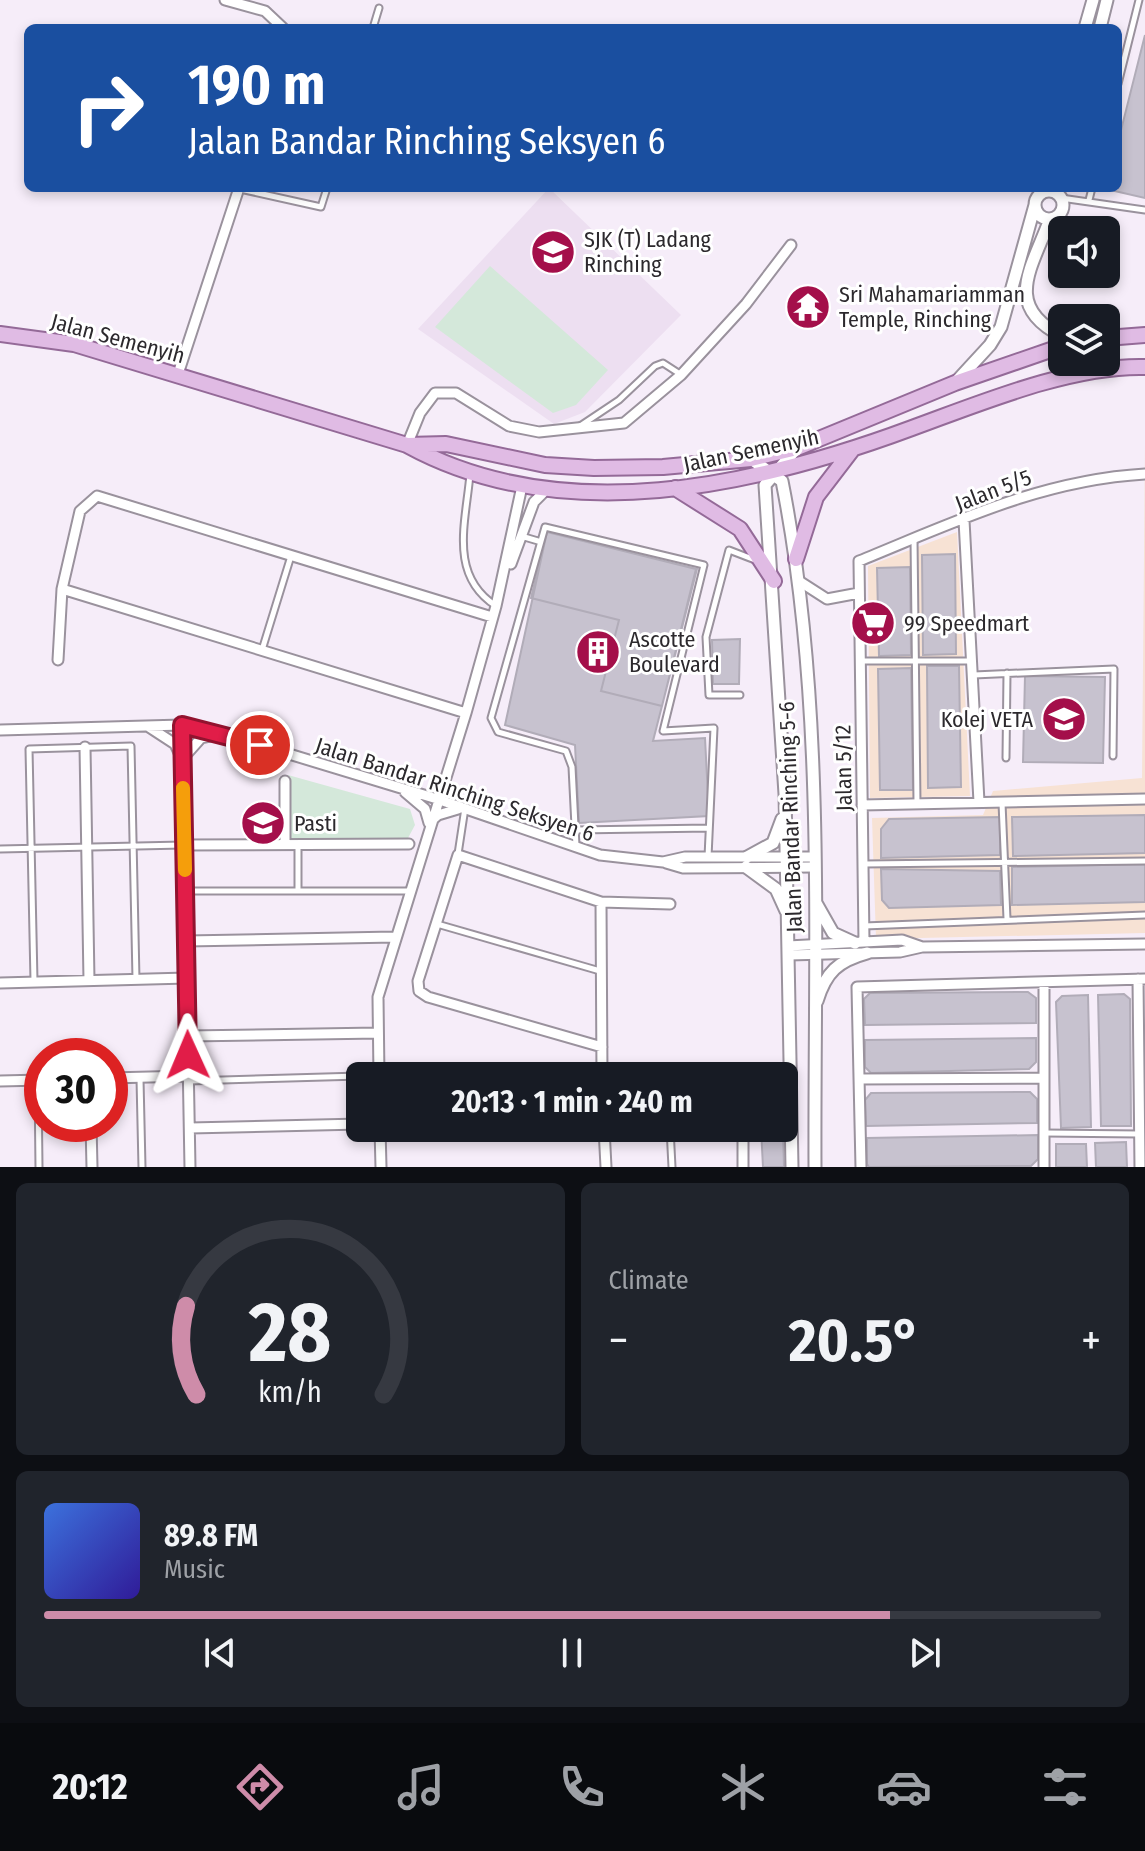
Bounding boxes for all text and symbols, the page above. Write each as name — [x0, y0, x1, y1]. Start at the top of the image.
text: 190 m — [188, 52, 326, 119]
icon: right — [56, 56, 160, 160]
text: Jalan Bandar Rinching Seksyen 6 — [188, 120, 665, 164]
map controls — [1048, 216, 1120, 376]
button: sound — [1048, 216, 1120, 288]
place label: SJK (T) Ladang Rinching — [584, 226, 712, 278]
school or university icon: SJK (T) Ladang Rinching — [529, 228, 577, 276]
place label: Sri Mahamariamman Temple, Rinching — [839, 281, 1025, 333]
temple icon: Sri Mahamariamman Temple, Rinching — [784, 283, 832, 331]
button: layers — [1048, 304, 1120, 376]
street label: Jalan Semenyih — [48, 308, 188, 369]
street label: Jalan Semenyih — [681, 423, 821, 478]
street label: Jalan 5/5 — [951, 464, 1035, 517]
supermarket icon: 99 Speedmart — [849, 599, 897, 647]
place label: 99 Speedmart — [904, 610, 1030, 637]
place label: Ascotte Boulevard — [629, 626, 720, 678]
building icon: Ascotte Boulevard — [574, 628, 622, 676]
school or university icon: Kolej VETA — [1040, 695, 1088, 743]
street label: Jalan Bandar Rinching 5-6 — [773, 701, 808, 933]
place label: Kolej VETA — [941, 706, 1033, 733]
pin — [226, 711, 294, 779]
icon: arrive — [238, 723, 282, 767]
street label: Jalan 5/12 — [829, 724, 858, 812]
street label: Jalan Bandar Rinching Seksyen 6 — [312, 732, 598, 847]
school or university icon: Pasti — [239, 799, 287, 847]
place label: Pasti — [294, 810, 337, 837]
position arrow — [146, 1013, 230, 1097]
speed limit sign: 30 — [24, 1038, 128, 1142]
text: 20:13 · 1 min · 240 m — [451, 1084, 693, 1120]
text: Climate — [609, 1265, 689, 1296]
text: 28 — [248, 1283, 331, 1383]
text: 20.5° — [789, 1305, 921, 1377]
text: − — [609, 1314, 628, 1367]
text: + — [1081, 1314, 1101, 1367]
text: km/h — [258, 1375, 322, 1410]
text: 89.8 FM — [164, 1518, 258, 1554]
text: Music — [164, 1554, 225, 1585]
icon: previous — [198, 1631, 242, 1675]
icon: pause — [550, 1631, 594, 1675]
icon: next — [903, 1631, 947, 1675]
icon: directions — [232, 1759, 288, 1815]
icon: music — [393, 1759, 449, 1815]
icon: phone — [554, 1759, 610, 1815]
icon: climate — [715, 1759, 771, 1815]
icon: car — [876, 1759, 932, 1815]
icon: filters — [1037, 1759, 1093, 1815]
text: 20:12 — [52, 1765, 128, 1809]

